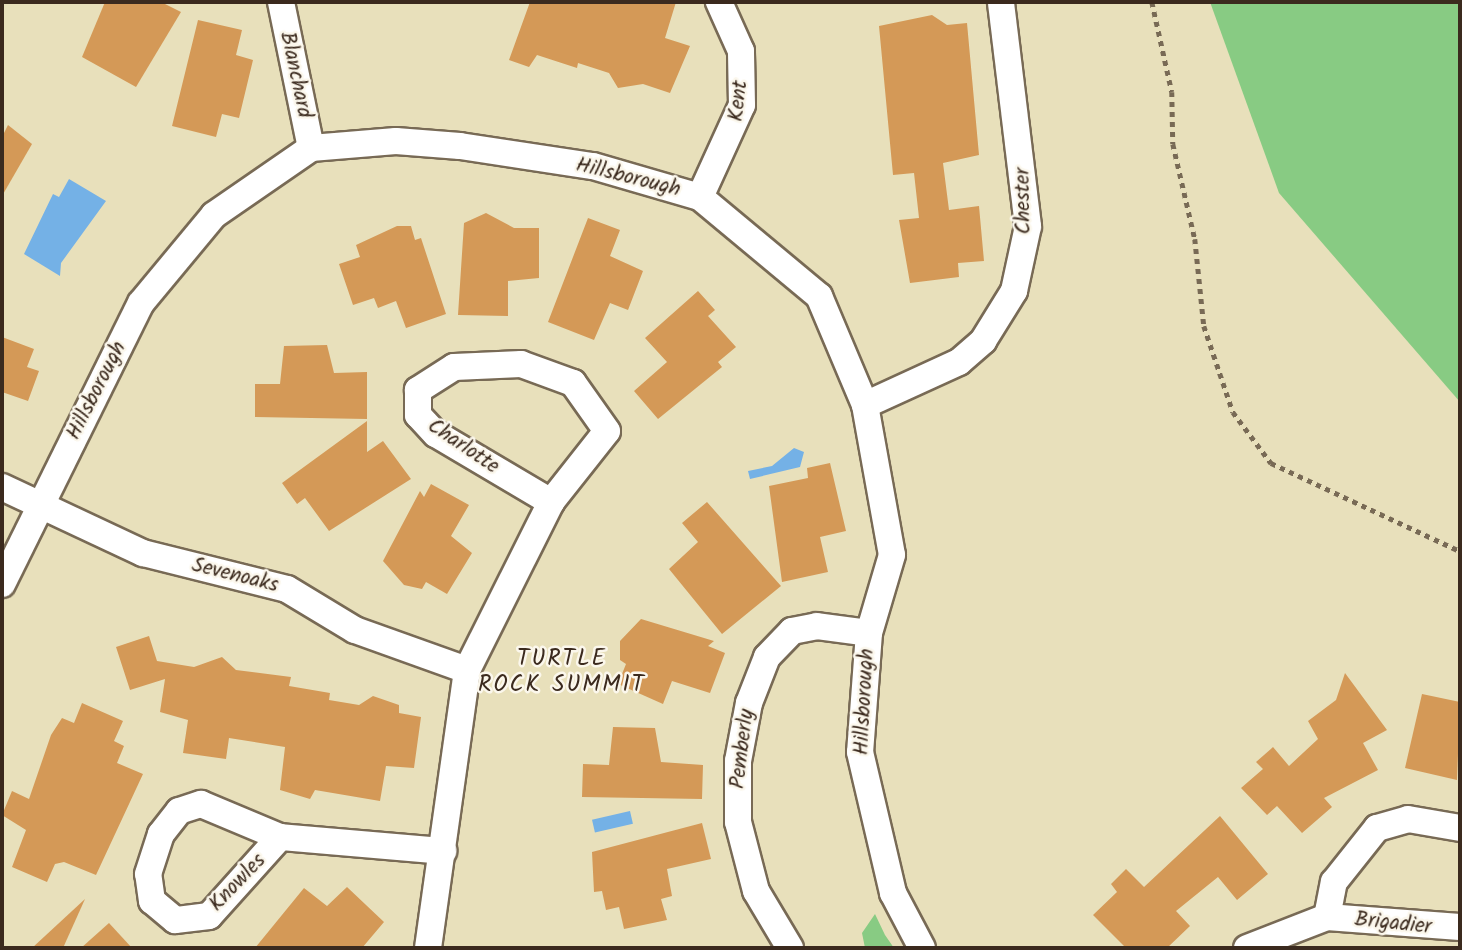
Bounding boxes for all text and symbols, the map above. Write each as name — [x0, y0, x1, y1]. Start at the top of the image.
street label: Blanchard — [274, 30, 316, 120]
street label: Kent — [724, 79, 754, 123]
street label: Hillsborough — [573, 153, 683, 203]
street label: Chester — [1011, 167, 1037, 235]
street label: Hillsborough — [62, 338, 132, 444]
street label: Charlotte — [422, 414, 504, 480]
street label: Sevenoaks — [189, 553, 281, 599]
district label: TURTLE ROCK SUMMIT — [479, 645, 645, 699]
street label: Hillsborough — [850, 648, 880, 756]
street label: Pemberly — [726, 708, 760, 790]
street label: Knowles — [204, 849, 272, 917]
street label: Brigadier — [1353, 907, 1433, 941]

